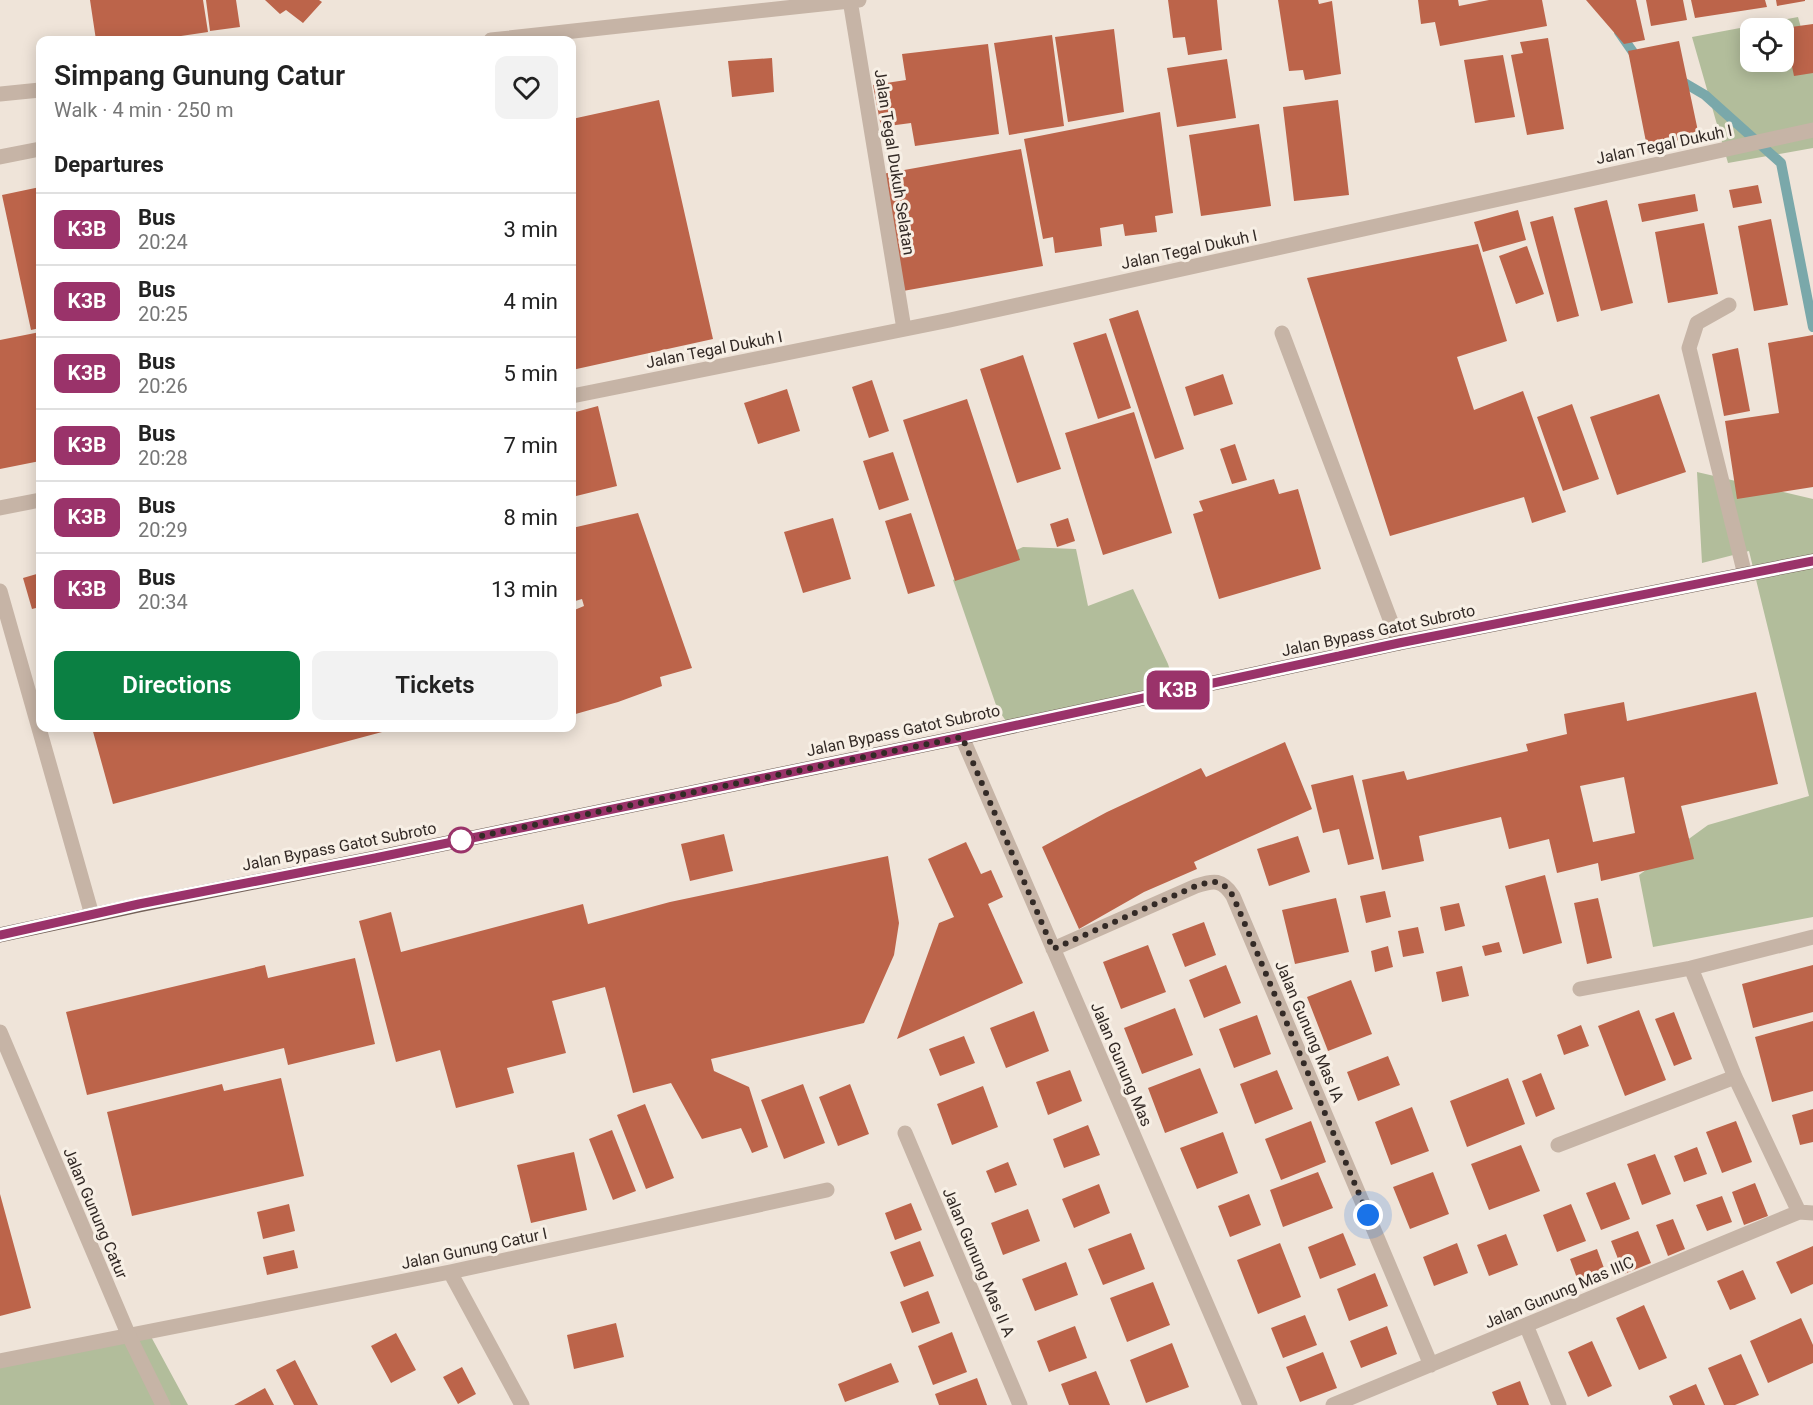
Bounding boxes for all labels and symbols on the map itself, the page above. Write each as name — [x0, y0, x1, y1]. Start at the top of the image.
street label: Jalan Tegal Dukuh Selatan — [870, 68, 919, 256]
street label: Jalan Tegal Dukuh I — [1594, 121, 1734, 168]
street label: Jalan Tegal Dukuh I — [1119, 226, 1259, 273]
street label: Jalan Tegal Dukuh I — [644, 327, 784, 372]
street label: Jalan Bypass Gatot Subroto — [1280, 601, 1477, 660]
line badge: K3B — [1144, 670, 1212, 710]
street label: Jalan Bypass Gatot Subroto — [805, 701, 1002, 760]
street label: Jalan Bypass Gatot Subroto — [240, 818, 438, 875]
unlabelled marker — [448, 827, 474, 853]
street label: Jalan Gunung Mas IA — [1271, 958, 1348, 1105]
street label: Jalan Gunung Mas — [1087, 999, 1156, 1129]
street label: Jalan Gunung Catur — [59, 1145, 132, 1282]
street label: Jalan Gunung Mas II A — [939, 1185, 1019, 1340]
your location — [1353, 1200, 1383, 1230]
street label: Jalan Gunung Catur I — [399, 1224, 549, 1273]
street label: Jalan Gunung Mas IIIC — [1482, 1252, 1637, 1333]

